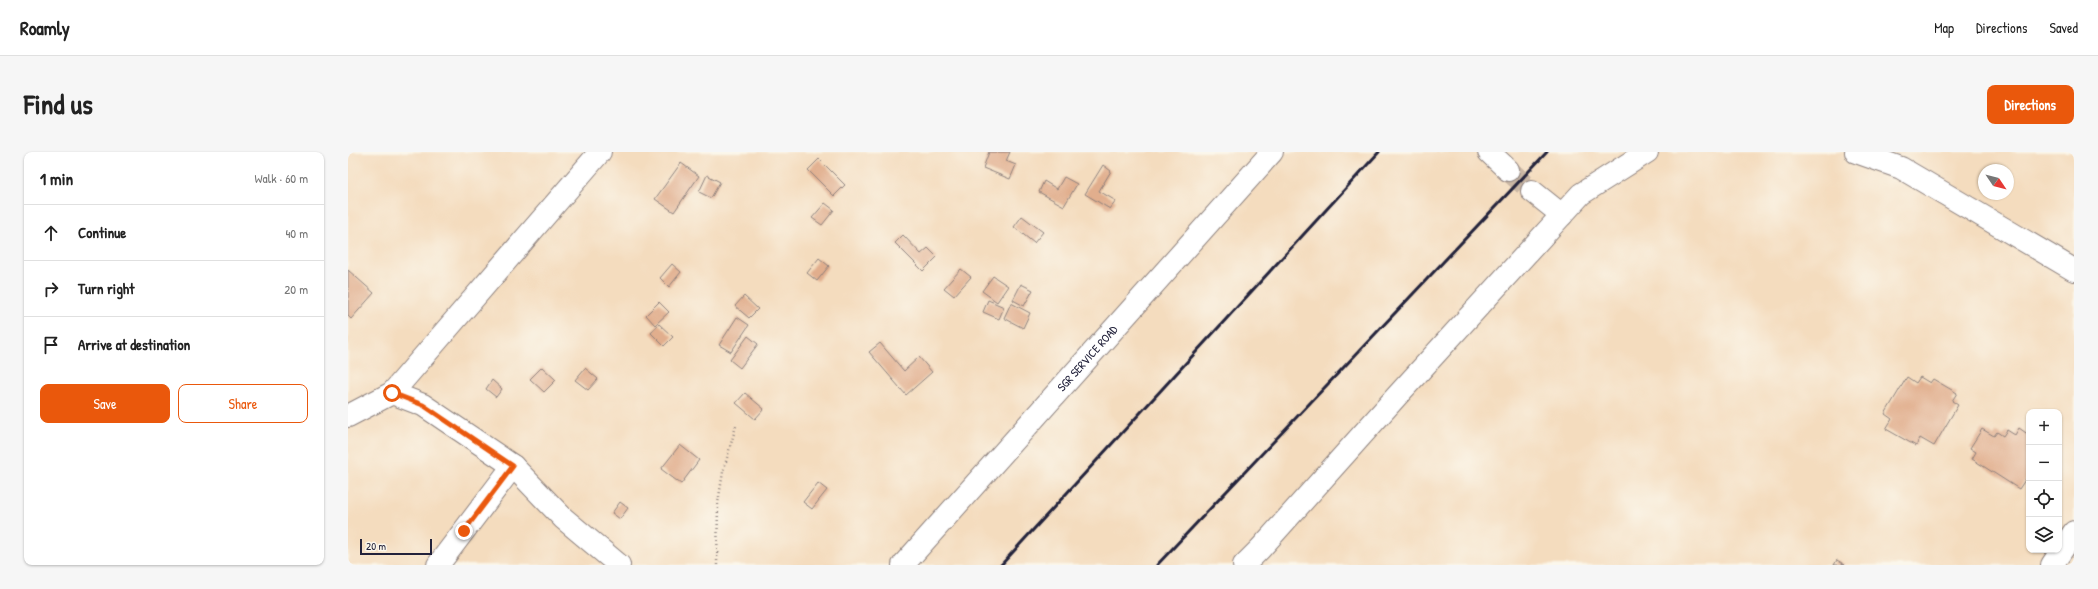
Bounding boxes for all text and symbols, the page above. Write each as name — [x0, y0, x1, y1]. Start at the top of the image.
text: Roamly — [20, 15, 70, 41]
text: Map — [1934, 18, 1954, 37]
text: Directions — [1976, 18, 2027, 37]
text: Saved — [2049, 18, 2078, 37]
text: Find us — [24, 85, 93, 123]
button: Directions — [1987, 85, 2074, 124]
north arrow — [1978, 164, 2014, 200]
text: 1 min — [40, 167, 73, 190]
text: Walk · 60 m — [255, 169, 308, 187]
icon: ahead — [40, 222, 62, 244]
text: Continue — [78, 222, 126, 243]
text: 40 m — [285, 224, 308, 242]
icon: right — [40, 278, 62, 300]
text: Turn right — [78, 278, 134, 299]
text: 20 m — [284, 280, 308, 298]
street label: SGR SERVICE ROAD — [1053, 321, 1122, 395]
icon: arrive — [40, 334, 62, 356]
text: Arrive at destination — [78, 334, 190, 355]
button: Save — [40, 384, 170, 423]
button: Share — [178, 384, 308, 423]
route start — [383, 384, 401, 402]
map controls — [2026, 409, 2062, 553]
button: + — [2026, 409, 2062, 445]
button: − — [2026, 445, 2062, 481]
button: locate — [2026, 481, 2062, 517]
button: layers — [2026, 517, 2062, 553]
route end — [455, 522, 473, 540]
scale bar — [360, 537, 432, 556]
text: 20 m — [366, 539, 386, 553]

